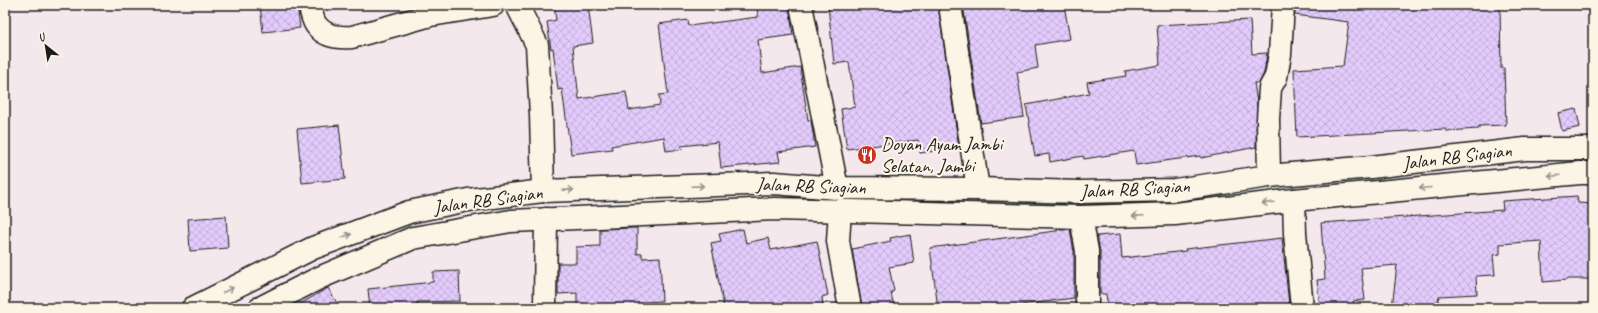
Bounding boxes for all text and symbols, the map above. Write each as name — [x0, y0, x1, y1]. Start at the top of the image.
north arrow — [26, 26, 66, 66]
text: U — [35, 29, 49, 45]
place label: Doyan Ayam Jambi Selatan, Jambi — [881, 132, 1005, 178]
street label: Jalan RB Siagian — [1400, 138, 1513, 176]
restaurant icon: Doyan Ayam Jambi Selatan, Jambi — [856, 144, 878, 166]
street label: Jalan RB Siagian — [755, 172, 867, 200]
one-way arrow — [1548, 172, 1561, 179]
street label: Jalan RB Siagian — [1079, 174, 1191, 204]
street label: Jalan RB Siagian — [431, 180, 544, 220]
one-way arrow — [691, 182, 704, 190]
one-way arrow — [1419, 184, 1432, 192]
one-way arrow — [561, 186, 574, 194]
one-way arrow — [1261, 199, 1274, 207]
one-way arrow — [1132, 212, 1145, 219]
one-way arrow — [339, 231, 351, 239]
one-way arrow — [222, 286, 234, 294]

